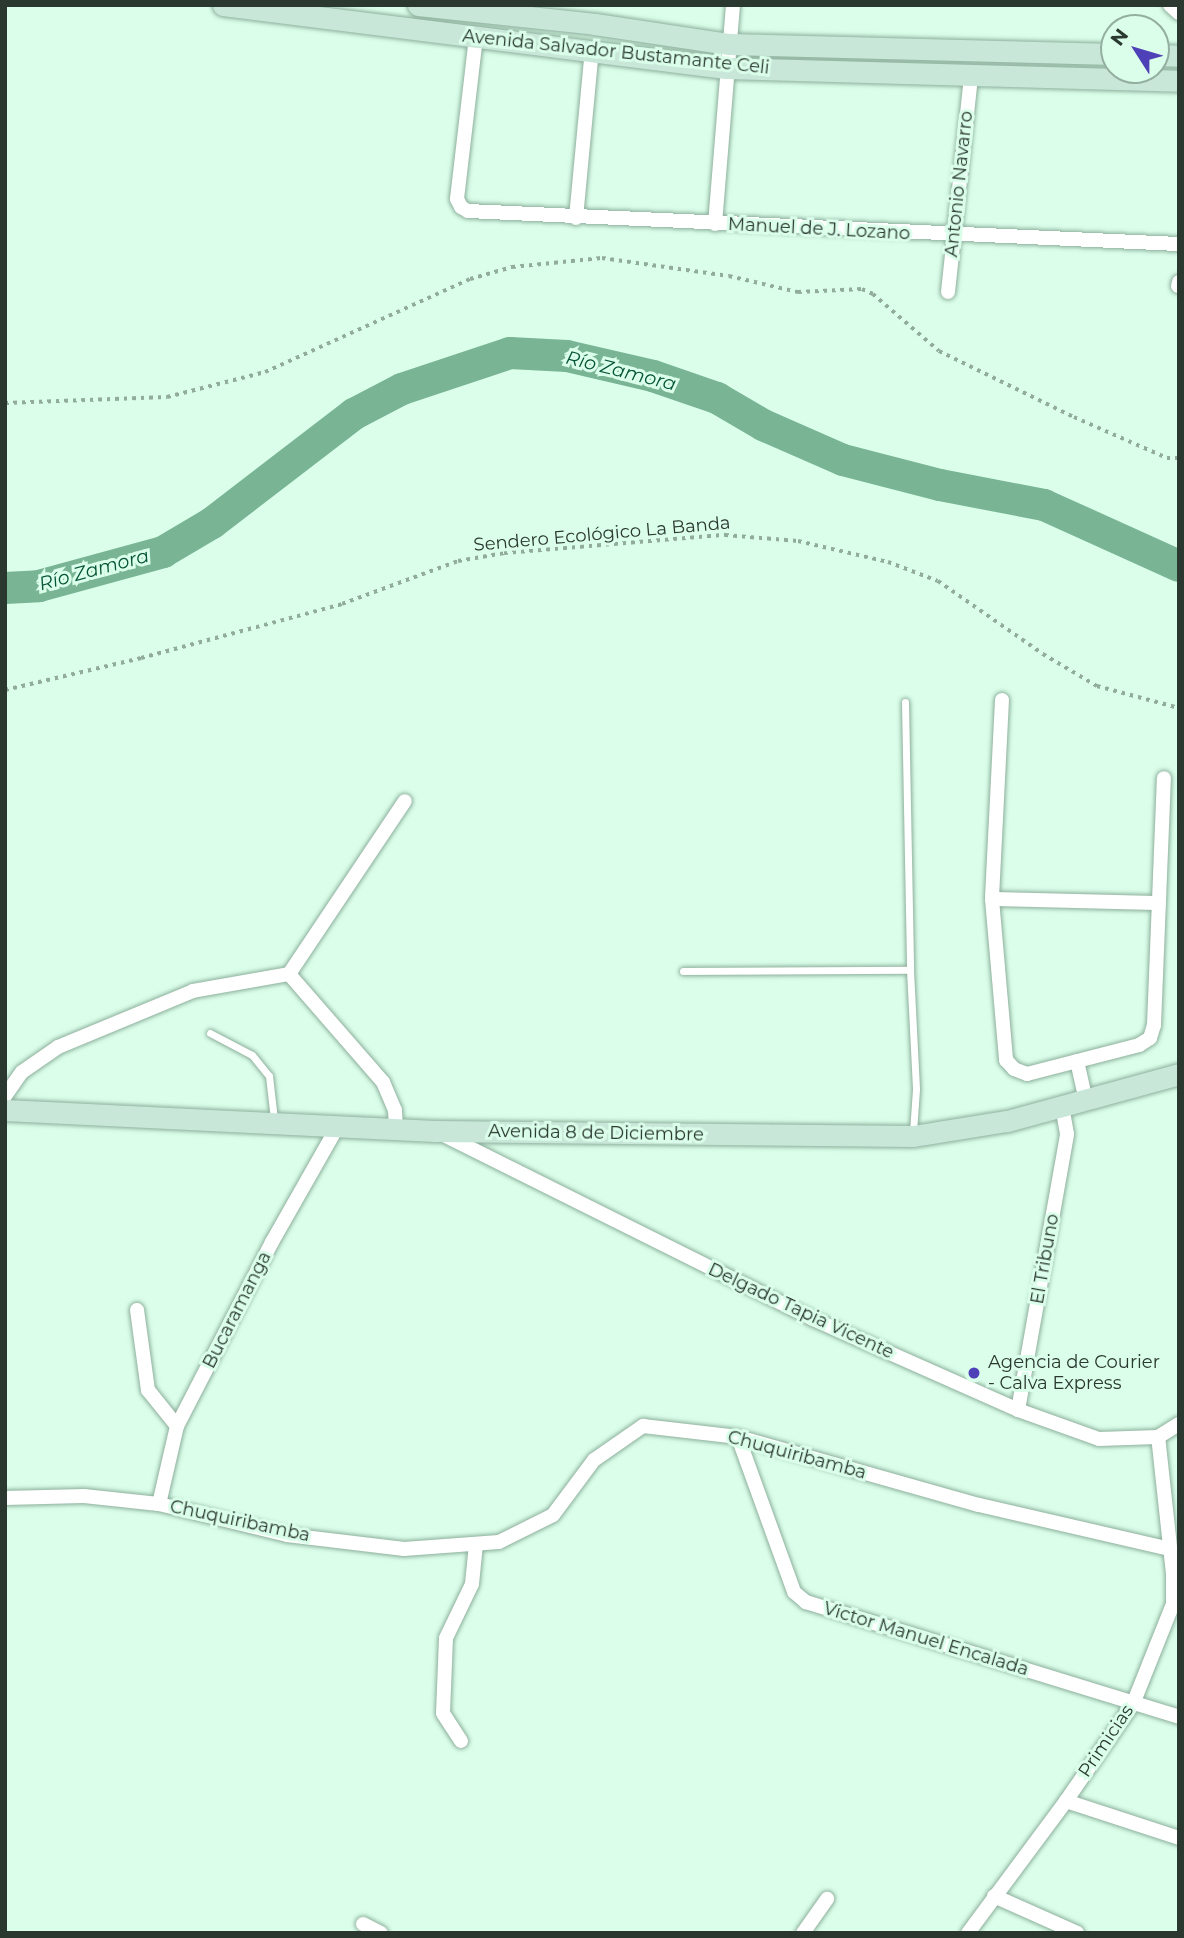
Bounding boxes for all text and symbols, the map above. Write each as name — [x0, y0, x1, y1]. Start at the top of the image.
north arrow — [1100, 14, 1170, 84]
text: N — [1106, 24, 1133, 50]
street label: Avenida Salvador Bustamante Celi — [461, 25, 771, 79]
street label: Antonio Navarro — [941, 110, 977, 258]
street label: Manuel de J. Lozano — [727, 213, 911, 245]
water label: Río Zamora — [563, 346, 679, 396]
street label: Sendero Ecológico La Banda — [473, 512, 731, 556]
water label: Río Zamora — [36, 544, 152, 596]
street label: Avenida 8 de Diciembre — [488, 1120, 704, 1146]
street label: El Tribuno — [1026, 1212, 1064, 1306]
street label: Bucaramanga — [198, 1248, 276, 1372]
street label: Delgado Tapia Vicente — [705, 1258, 897, 1364]
place label: Agencia de Courier - Calva Express — [988, 1352, 1160, 1394]
marker: Agencia de Courier - Calva Express — [966, 1365, 982, 1381]
street label: Chuquiribamba — [725, 1426, 869, 1484]
street label: Chuquiribamba — [168, 1496, 312, 1546]
street label: Victor Manuel Encalada — [821, 1597, 1031, 1681]
street label: Primicias — [1074, 1701, 1138, 1781]

